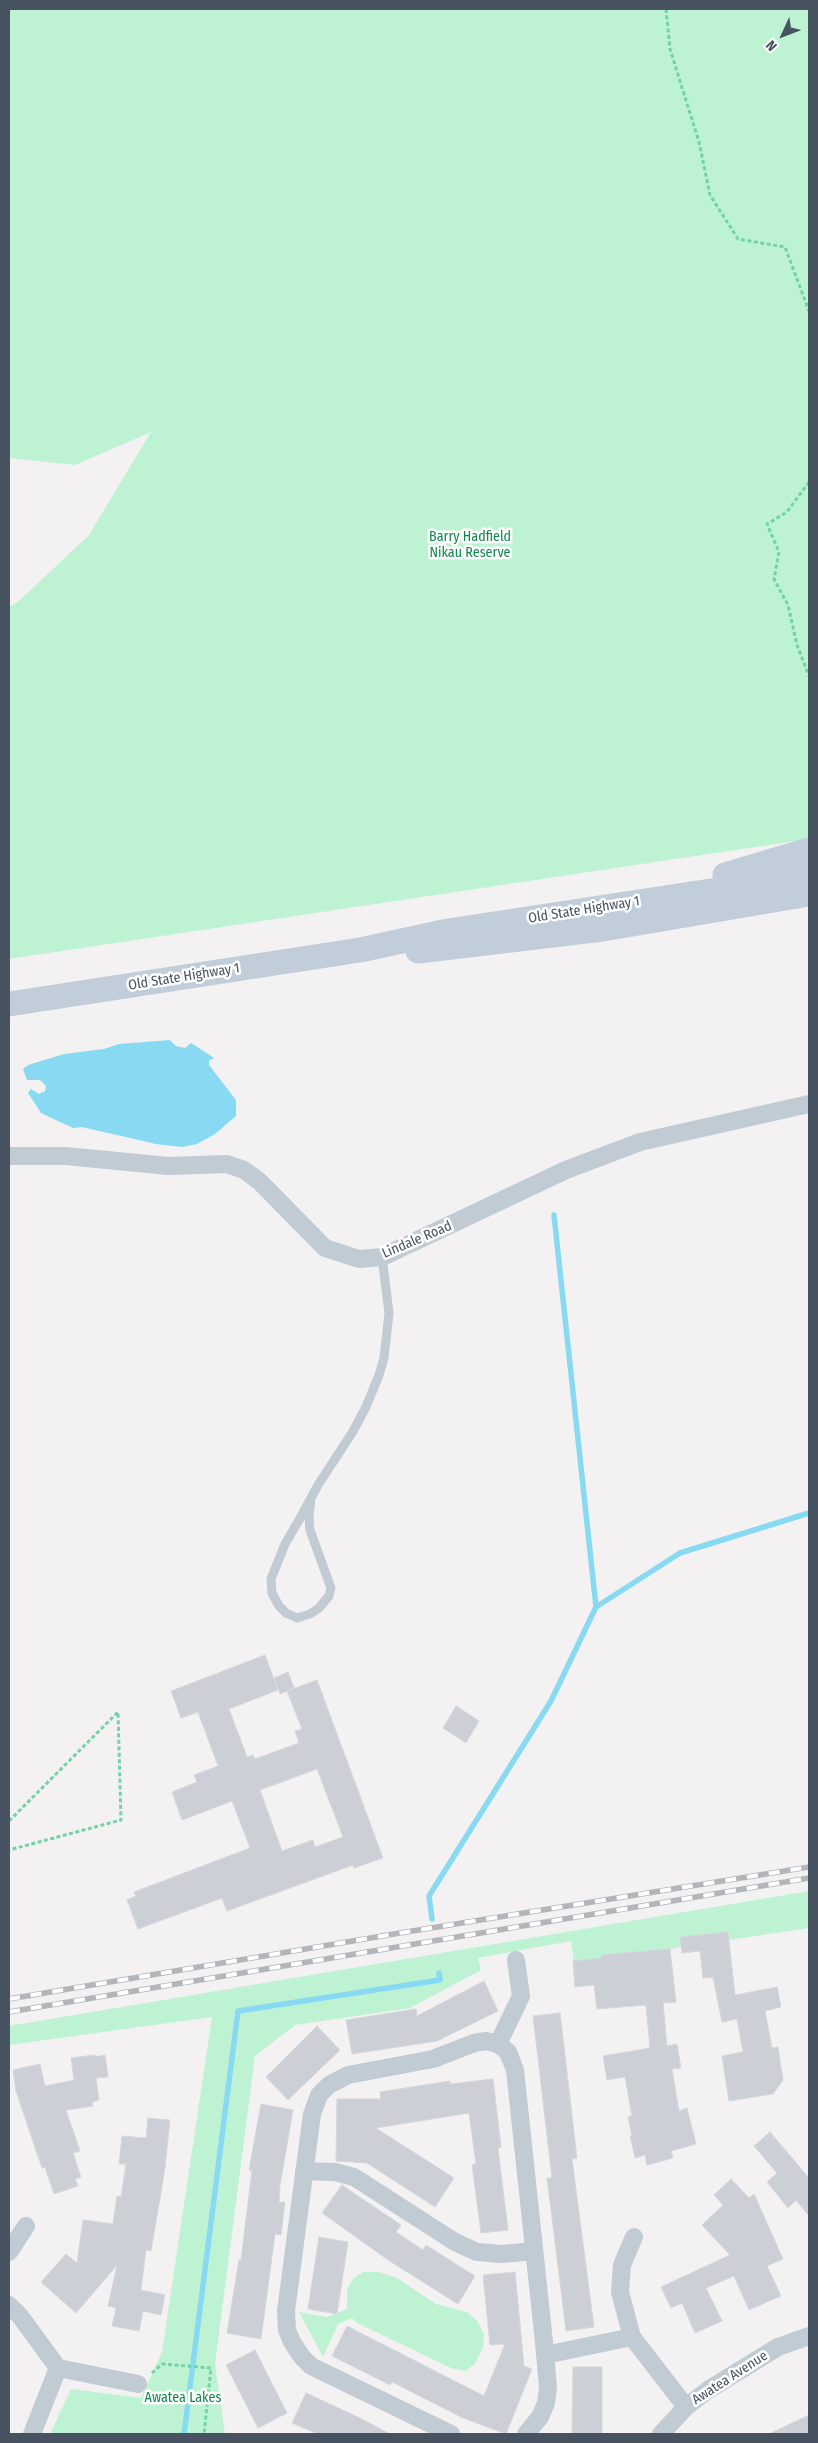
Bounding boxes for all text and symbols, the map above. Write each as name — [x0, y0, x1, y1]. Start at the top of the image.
north arrow — [758, 10, 808, 60]
text: N — [763, 37, 781, 54]
park label: Barry Hadfield Nikau Reserve — [429, 529, 511, 562]
street label: Old State Highway 1 — [527, 893, 641, 927]
street label: Old State Highway 1 — [127, 960, 241, 994]
street label: Lindale Road — [380, 1218, 454, 1262]
street label: Awatea Avenue — [689, 2347, 771, 2409]
park label: Awatea Lakes — [145, 2390, 221, 2406]

